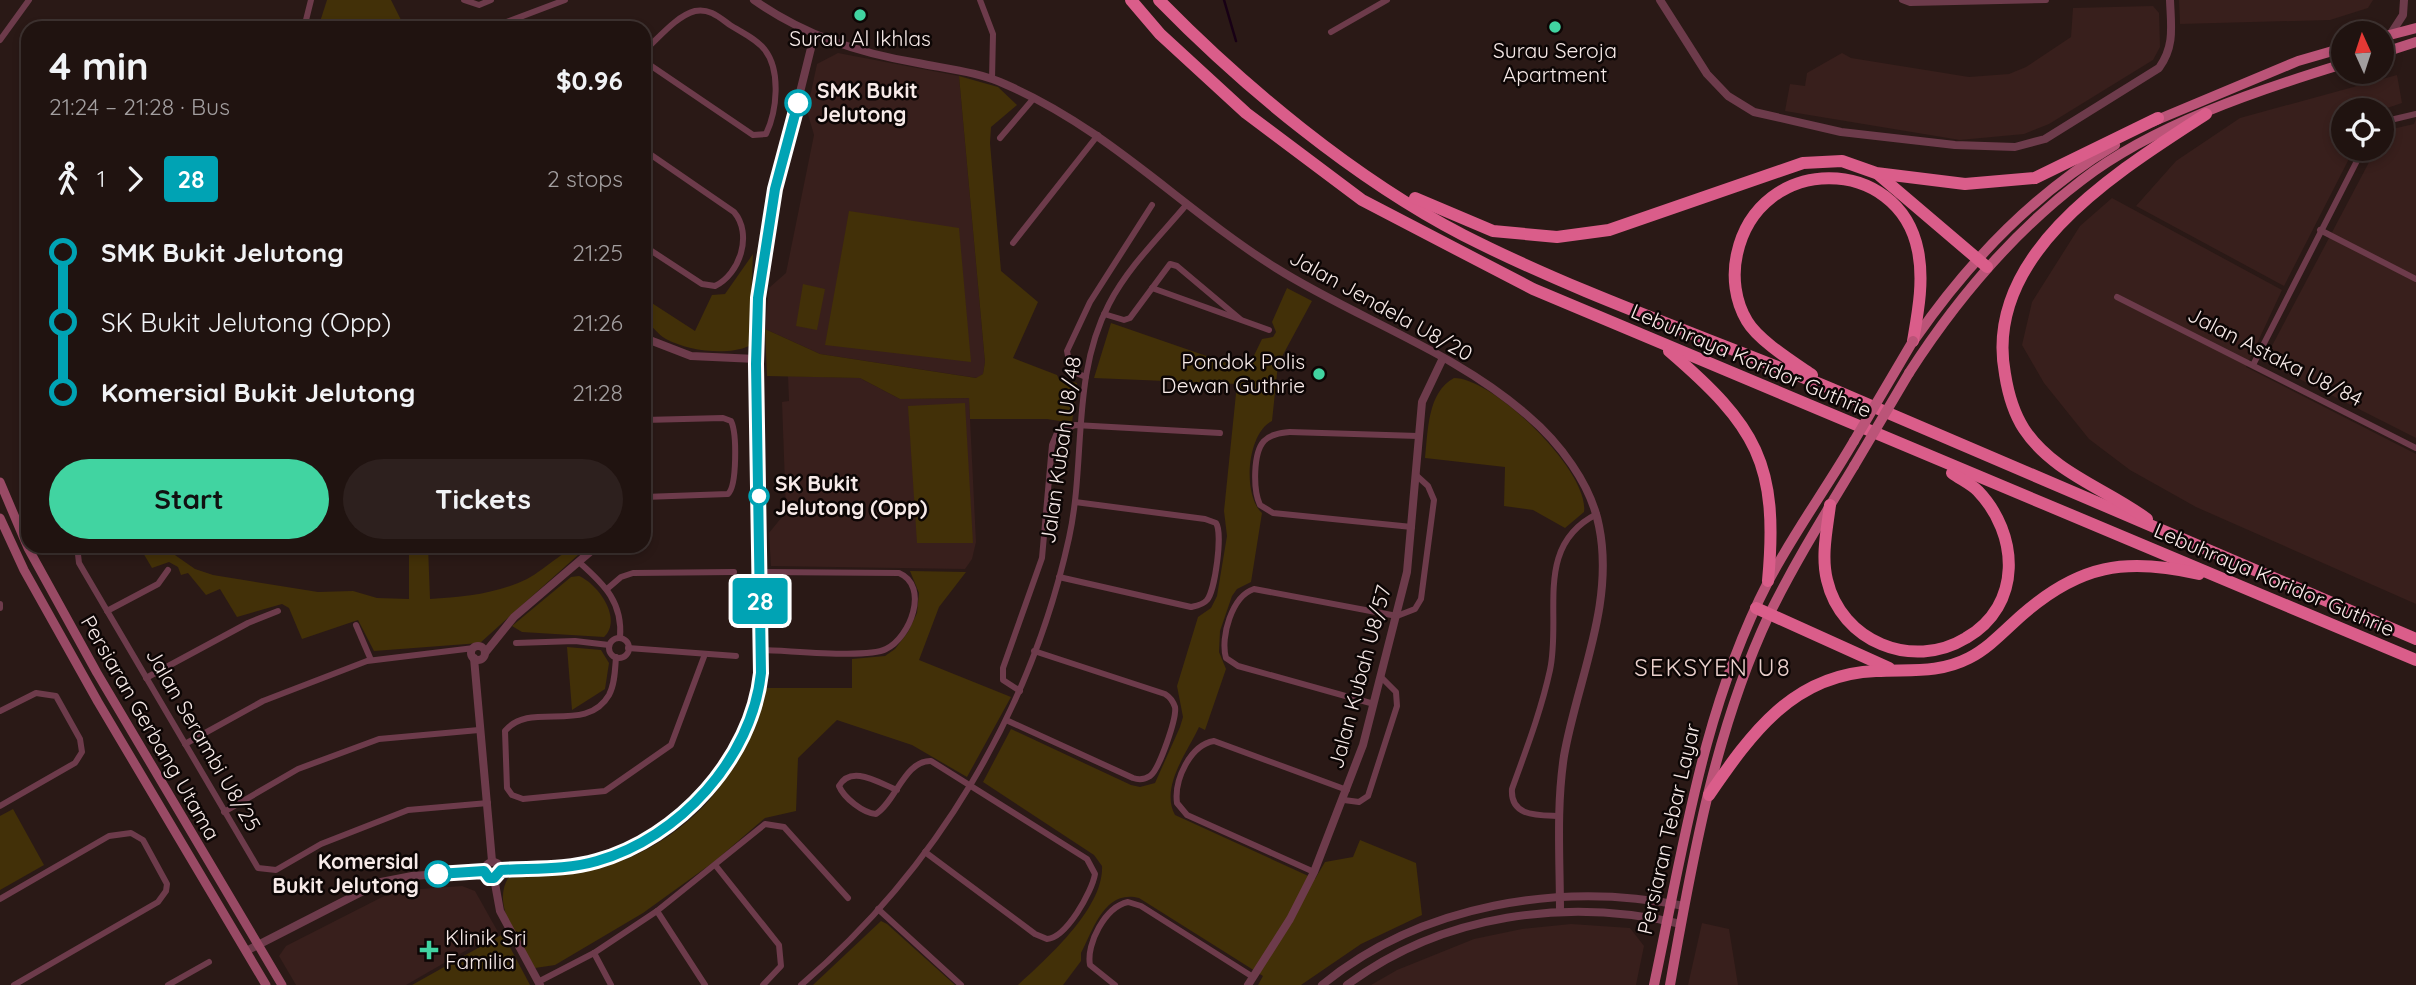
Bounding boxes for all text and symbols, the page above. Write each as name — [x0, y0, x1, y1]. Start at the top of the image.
marker: Surau Al Ikhlas — [852, 7, 868, 23]
marker: Surau Seroja Apartment — [1547, 19, 1563, 35]
north arrow — [2331, 21, 2394, 84]
map controls — [2331, 21, 2394, 161]
place label: Surau Al Ikhlas — [789, 25, 931, 51]
place label: Surau Seroja Apartment — [1493, 37, 1617, 87]
text: 4 min — [49, 42, 149, 90]
text: $0.96 — [556, 64, 623, 97]
place label: SMK Bukit Jelutong — [817, 77, 918, 127]
marker: SMK Bukit Jelutong — [785, 90, 811, 116]
text: 21:24 – 21:28 · Bus — [49, 92, 230, 121]
button: locate — [2331, 98, 2394, 161]
icon: walk — [49, 160, 87, 198]
icon: forward — [116, 160, 154, 198]
text: 1 — [97, 164, 106, 193]
text: 28 — [178, 164, 204, 194]
text: 2 stops — [547, 164, 623, 193]
text: SMK Bukit Jelutong — [101, 236, 344, 269]
text: 21:25 — [572, 238, 623, 267]
street label: Jalan Jendela U8/20 — [1285, 244, 1478, 366]
street label: Lebuhraya Koridor Guthrie — [1627, 298, 1876, 423]
street label: Jalan Astaka U8/84 — [2184, 301, 2367, 411]
text: SK Bukit Jelutong (Opp) — [101, 306, 391, 339]
text: 21:26 — [572, 308, 623, 337]
place label: Pondok Polis Dewan Guthrie — [1161, 348, 1305, 398]
street label: Jalan Kubah U8/48 — [1034, 355, 1086, 545]
marker: Pondok Polis Dewan Guthrie — [1311, 366, 1327, 382]
text: Komersial Bukit Jelutong — [101, 376, 415, 409]
text: 21:28 — [572, 378, 623, 407]
button: Start — [49, 459, 329, 539]
button: Tickets — [343, 459, 623, 539]
place label: SK Bukit Jelutong (Opp) — [775, 470, 928, 520]
marker: SK Bukit Jelutong (Opp) — [749, 486, 769, 506]
street label: Lebuhraya Koridor Guthrie — [2150, 517, 2399, 642]
line badge: 28 — [728, 578, 792, 624]
street label: Jalan Kubah U8/57 — [1322, 582, 1396, 771]
text: 28 — [747, 586, 773, 616]
street label: Persiaran Gerbang Utama — [76, 610, 226, 845]
street label: Jalan Serambi U8/25 — [141, 643, 267, 836]
district label: SEKSYEN U8 — [1634, 652, 1792, 682]
street label: Persiaran Tebar Layar — [1631, 721, 1705, 937]
place label: Komersial Bukit Jelutong — [272, 848, 419, 898]
marker: Komersial Bukit Jelutong — [425, 861, 451, 887]
place label: Klinik Sri Familia — [445, 924, 526, 974]
marker: Klinik Sri Familia — [419, 940, 439, 960]

